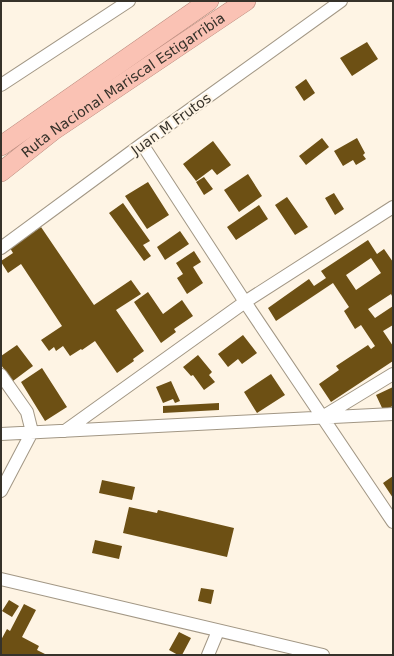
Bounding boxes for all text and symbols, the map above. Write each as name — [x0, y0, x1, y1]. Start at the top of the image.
street label: Ruta Nacional Mariscal Estigarribia — [18, 10, 228, 161]
street label: Juan M Frutos — [127, 90, 214, 159]

